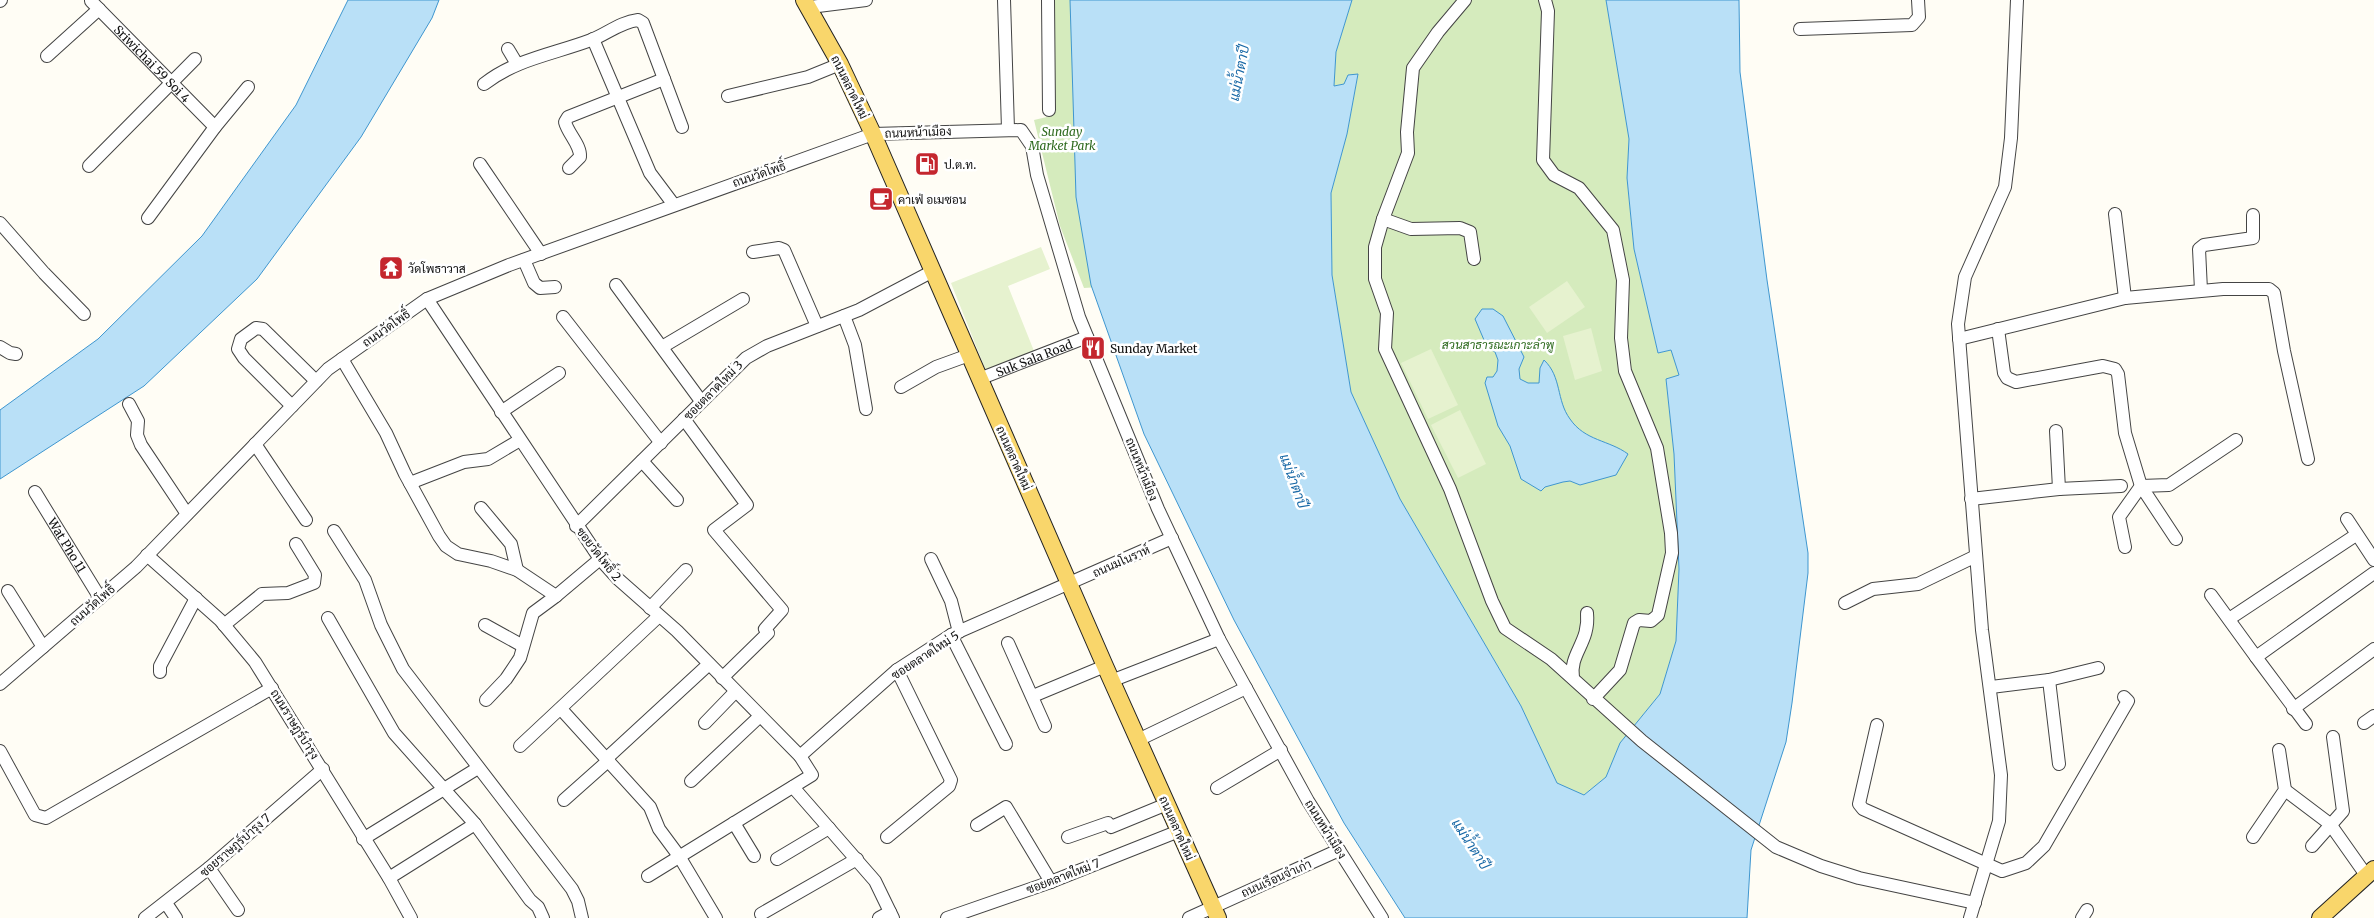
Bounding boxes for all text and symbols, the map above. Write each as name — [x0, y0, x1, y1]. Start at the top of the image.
street label: Sriwichai 59 Soi 4 — [111, 22, 194, 106]
water label: แม่น้ำตาปี — [1222, 42, 1253, 103]
street label: ถนนตลาดใหม่ — [828, 53, 872, 121]
street label: ถนนหน้าเมือง — [884, 123, 952, 141]
park label: Sunday Market Park — [1027, 124, 1096, 153]
fuel station icon: ป.ต.ท. — [914, 151, 940, 177]
street label: ถนนวัดโพธิ์ — [729, 155, 788, 190]
place label: ป.ต.ท. — [944, 157, 976, 172]
cafe icon: คาเฟ่ อเมซอน — [868, 186, 894, 212]
place label: คาเฟ่ อเมซอน — [898, 192, 967, 207]
temple icon: วัดโพธาวาส — [378, 255, 404, 281]
place label: วัดโพธาวาส — [408, 261, 466, 276]
street label: ถนนวัดโพธิ์ — [357, 303, 413, 350]
restaurant icon: Sunday Market — [1080, 335, 1106, 361]
street label: Suk Sala Road — [994, 336, 1074, 379]
park label: สวนสาธารณะเกาะลำพู — [1442, 337, 1555, 353]
place label: Sunday Market — [1110, 341, 1198, 356]
street label: ซอยตลาดใหม่ 3 — [680, 357, 746, 423]
street label: ถนนตลาดใหม่ — [993, 423, 1035, 493]
street label: ถนนหน้าเมือง — [1123, 435, 1161, 503]
water label: แม่น้ำตาปี — [1276, 450, 1315, 512]
street label: Wat Pho 11 — [44, 514, 90, 575]
street label: ซอยวัดโพธิ์ 2 — [573, 522, 627, 584]
street label: ถนนมโนราห์ — [1090, 542, 1152, 580]
street label: ถนนวัดโพธิ์ — [64, 578, 118, 629]
street label: ซอยตลาดใหม่ 5 — [888, 628, 962, 682]
street label: ถนนราษฎร์บำรุง — [266, 686, 323, 763]
street label: ถนนตลาดใหม่ — [1156, 793, 1198, 863]
street label: ถนนหน้าเมือง — [1302, 797, 1350, 861]
street label: ซอยราษฎร์บำรุง 7 — [197, 810, 275, 881]
water label: แม่น้ำตาปี — [1448, 814, 1497, 873]
street label: ซอยตลาดใหม่ 7 — [1024, 855, 1102, 897]
street label: ถนนเรือนจำเก่า — [1238, 856, 1314, 900]

